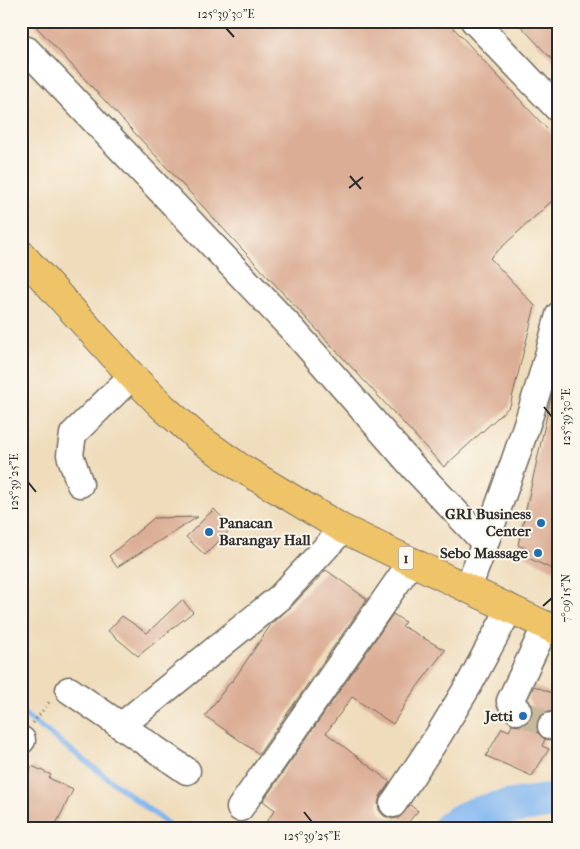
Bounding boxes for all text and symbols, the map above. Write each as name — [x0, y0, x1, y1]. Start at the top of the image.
text: 125°39'30"E — [197, 7, 255, 21]
text: 125°39'30"E — [559, 388, 573, 446]
text: 125°39'25"E — [7, 453, 21, 511]
place label: GRI Business Center — [445, 505, 532, 540]
place label: Panacan Barangay Hall — [219, 514, 312, 549]
marker: GRI Business Center — [535, 517, 547, 529]
marker: Panacan Barangay Hall — [203, 526, 215, 538]
place label: Sebo Massage — [440, 544, 529, 562]
road number: 1 — [398, 546, 414, 570]
marker: Sebo Massage — [532, 547, 544, 559]
text: 7°09'15"N — [559, 574, 573, 622]
place label: Jetti — [483, 707, 514, 725]
marker: Jetti — [517, 710, 529, 722]
text: 125°39'25"E — [283, 829, 341, 843]

